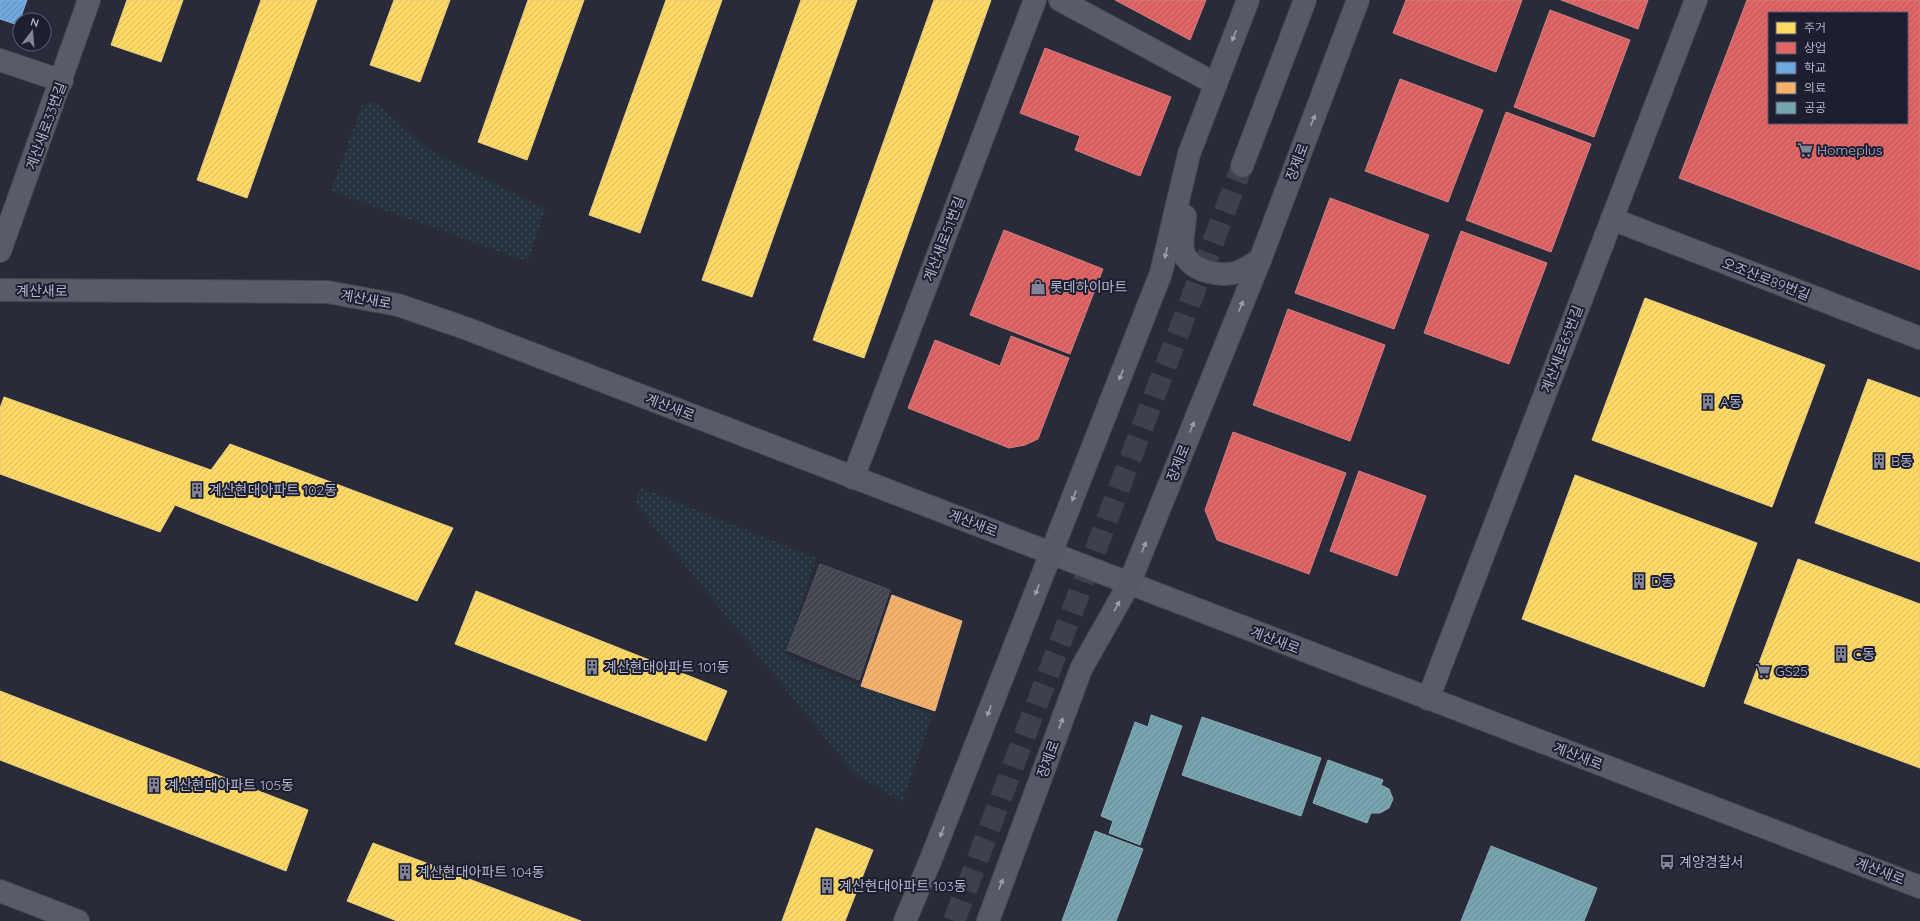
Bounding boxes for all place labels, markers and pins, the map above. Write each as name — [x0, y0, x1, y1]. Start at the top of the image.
supermarket icon: Homeplus — [1796, 141, 1814, 159]
place label: Homeplus — [1817, 141, 1882, 159]
shop icon: 롯데하이마트 — [1029, 278, 1047, 296]
place label: 롯데하이마트 — [1050, 278, 1127, 296]
building icon: A동 — [1699, 393, 1717, 411]
place label: A동 — [1720, 393, 1742, 411]
building icon: B동 — [1870, 452, 1888, 470]
place label: B동 — [1891, 452, 1913, 470]
building icon: 계산현대아파트 102동 — [188, 481, 206, 499]
place label: 계산현대아파트 102동 — [209, 481, 337, 499]
building icon: D동 — [1630, 572, 1648, 590]
place label: D동 — [1651, 572, 1674, 590]
building icon: C동 — [1832, 645, 1850, 663]
place label: C동 — [1853, 645, 1875, 663]
building icon: 계산현대아파트 101동 — [583, 658, 601, 676]
place label: 계산현대아파트 101동 — [604, 658, 730, 676]
supermarket icon: GS25 — [1754, 662, 1772, 680]
place label: GS25 — [1775, 662, 1808, 680]
building icon: 계산현대아파트 105동 — [145, 776, 163, 794]
place label: 계산현대아파트 105동 — [166, 776, 294, 794]
bus stop icon: 계양경찰서 — [1658, 853, 1676, 871]
place label: 계양경찰서 — [1679, 853, 1743, 871]
building icon: 계산현대아파트 104동 — [396, 863, 414, 881]
place label: 계산현대아파트 104동 — [417, 863, 545, 881]
building icon: 계산현대아파트 103동 — [818, 877, 836, 895]
place label: 계산현대아파트 103동 — [839, 877, 967, 895]

